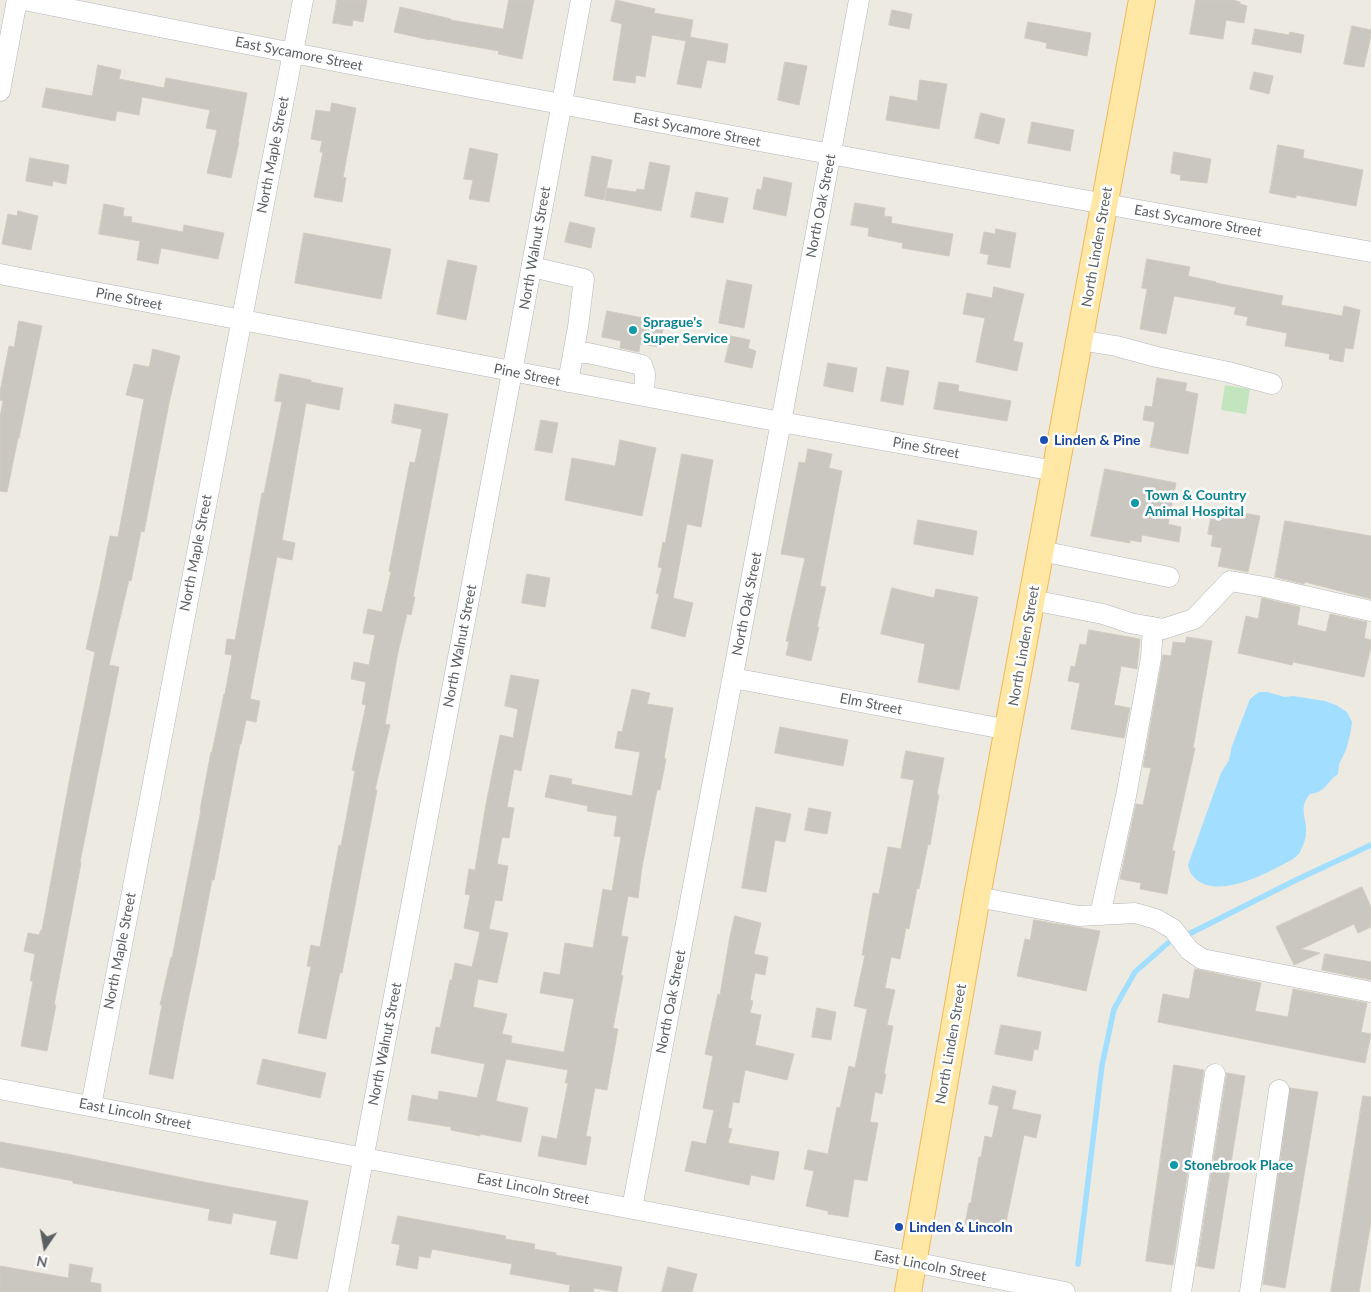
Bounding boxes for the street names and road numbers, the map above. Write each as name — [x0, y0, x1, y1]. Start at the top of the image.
street label: East Sycamore Street — [234, 33, 364, 75]
street label: North Maple Street — [253, 95, 293, 215]
street label: East Sycamore Street — [632, 109, 762, 151]
street label: North Oak Street — [803, 153, 839, 259]
street label: North Walnut Street — [516, 185, 554, 311]
street label: North Linden Street — [1078, 186, 1116, 308]
street label: East Sycamore Street — [1133, 201, 1263, 241]
street label: Pine Street — [94, 284, 164, 314]
street label: Pine Street — [492, 360, 562, 390]
street label: Pine Street — [891, 434, 961, 462]
street label: North Maple Street — [176, 493, 216, 613]
street label: North Oak Street — [729, 551, 765, 657]
street label: North Walnut Street — [440, 583, 480, 709]
street label: North Linden Street — [1005, 585, 1043, 707]
street label: Elm Street — [838, 690, 904, 718]
street label: North Maple Street — [100, 891, 140, 1011]
street label: North Oak Street — [653, 949, 689, 1055]
street label: North Walnut Street — [365, 981, 405, 1107]
street label: North Linden Street — [932, 983, 970, 1105]
street label: East Lincoln Street — [77, 1095, 193, 1133]
street label: East Lincoln Street — [475, 1170, 591, 1208]
street label: East Lincoln Street — [872, 1247, 988, 1285]

